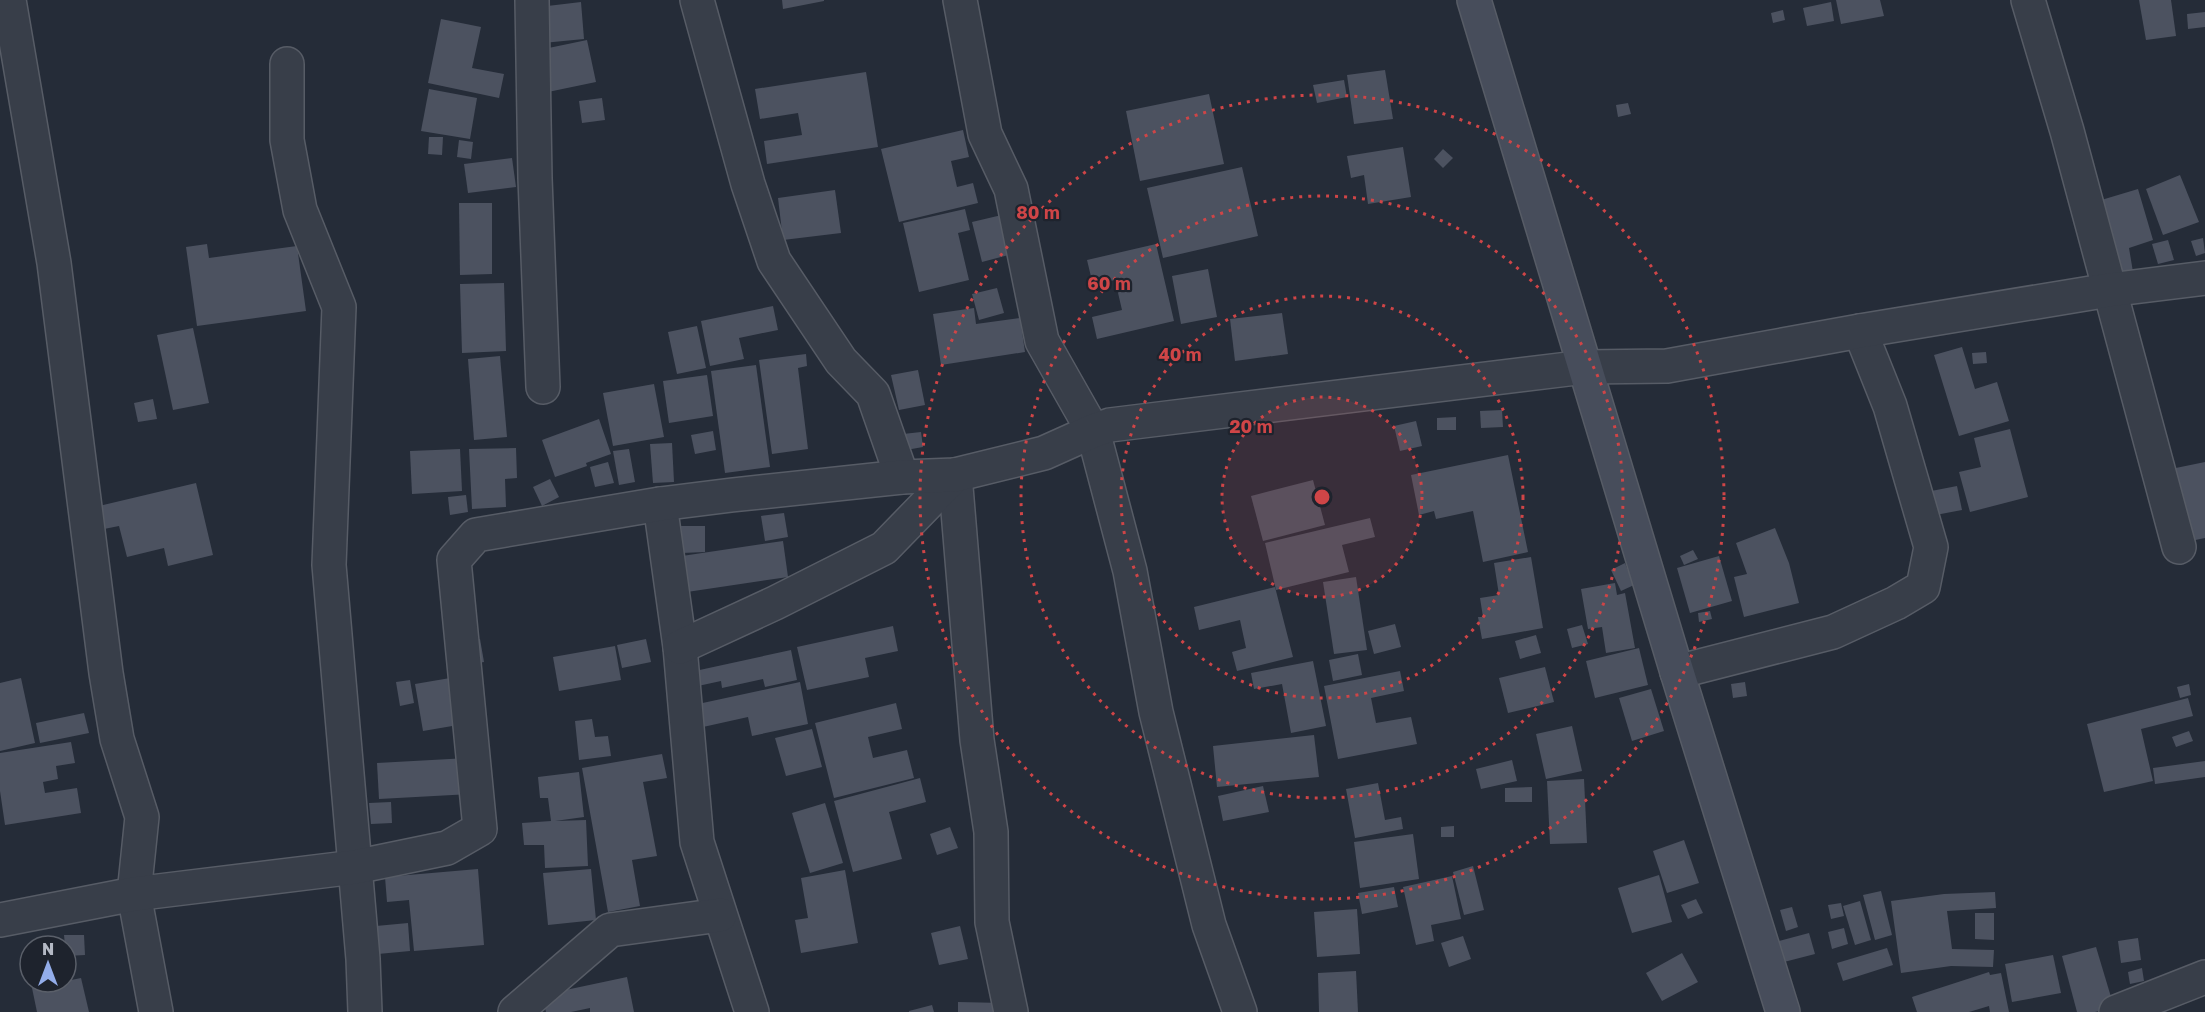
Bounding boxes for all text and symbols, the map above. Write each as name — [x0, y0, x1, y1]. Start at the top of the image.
text: 80 m — [1016, 201, 1060, 223]
text: 60 m — [1087, 272, 1131, 294]
text: 40 m — [1158, 343, 1202, 365]
text: 20 m — [1230, 415, 1272, 437]
centre of rings — [1312, 487, 1332, 507]
north arrow — [18, 934, 78, 994]
text: N — [42, 939, 54, 959]

